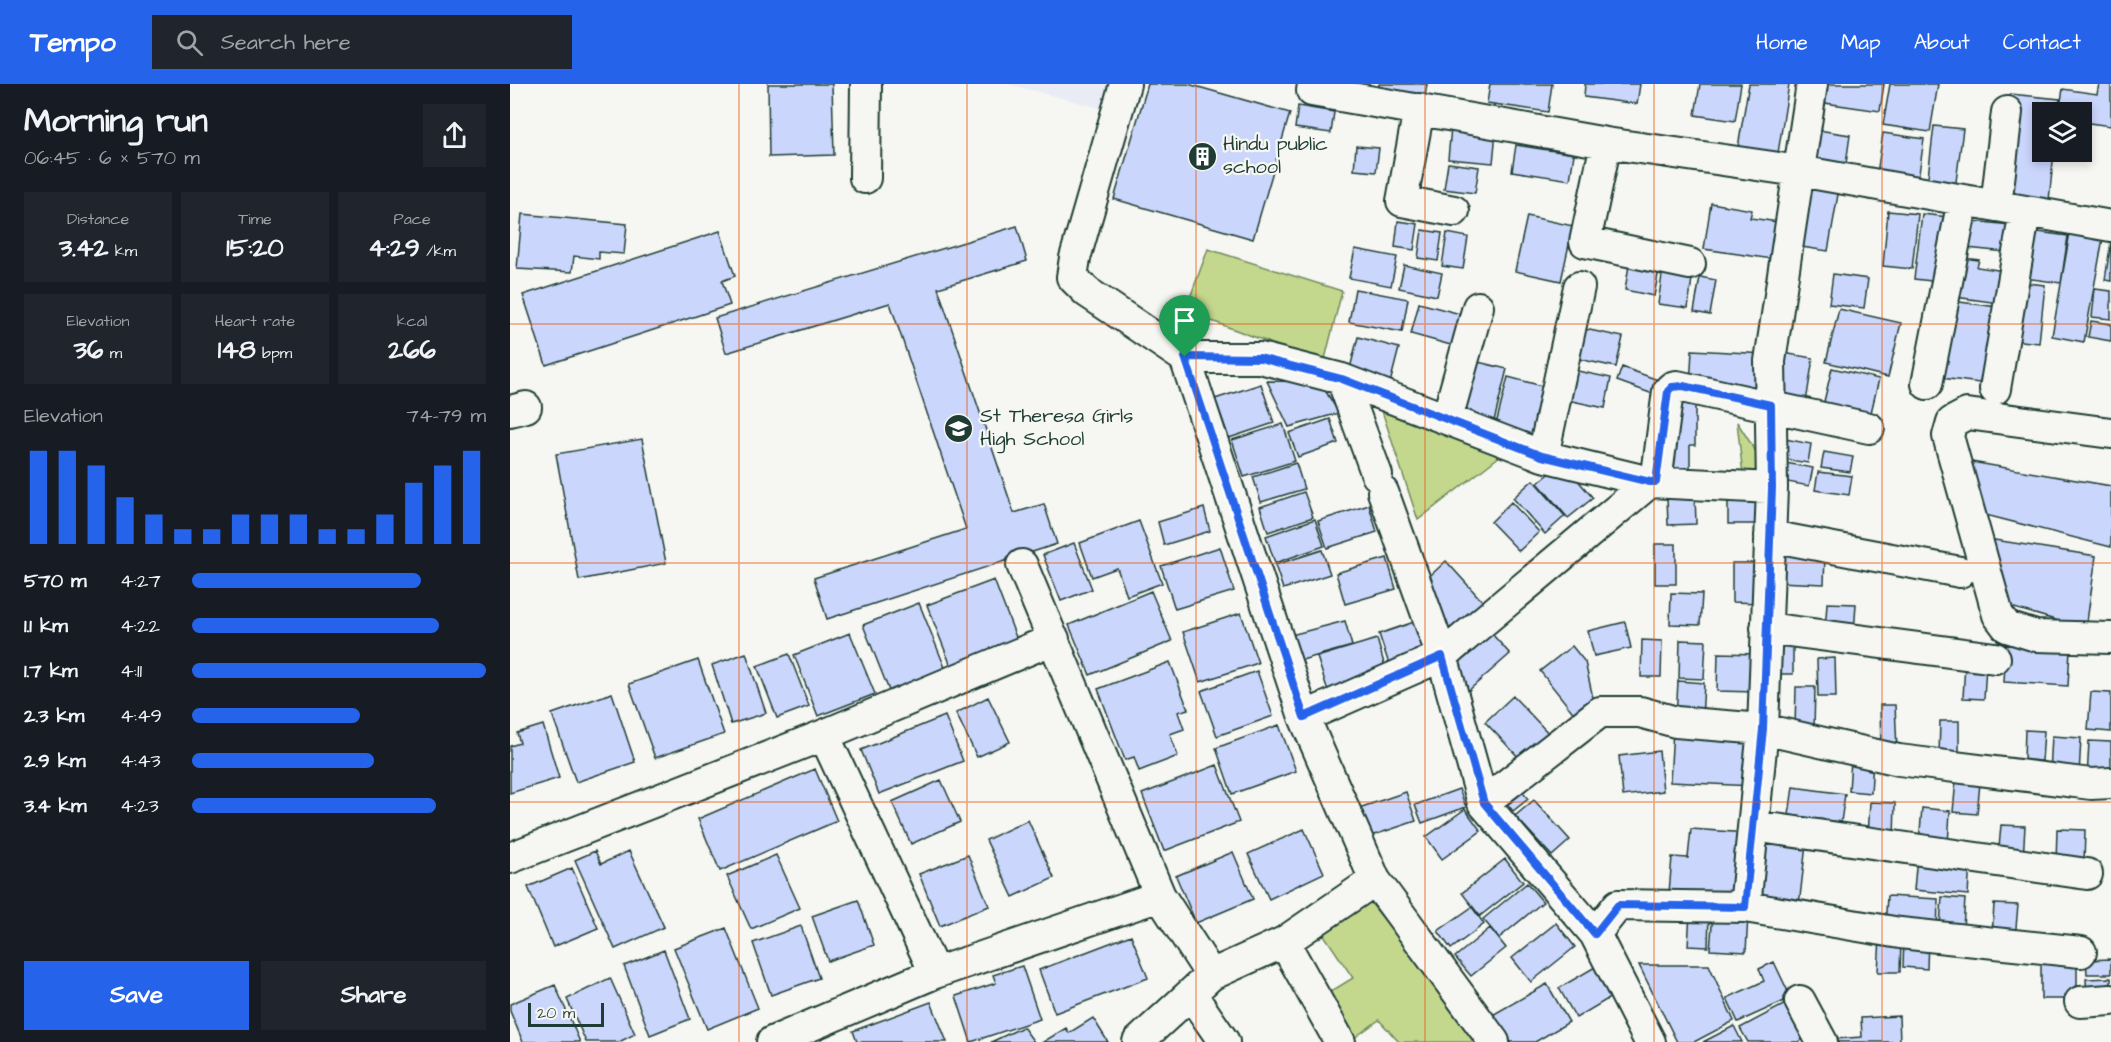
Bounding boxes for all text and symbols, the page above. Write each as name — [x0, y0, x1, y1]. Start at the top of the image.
search box — [152, 15, 572, 69]
text: Tempo — [30, 23, 116, 62]
icon: search — [173, 26, 206, 59]
text: Search here — [221, 27, 351, 58]
text: Home — [1756, 28, 1808, 57]
text: Map — [1841, 28, 1881, 57]
text: About — [1914, 28, 1970, 57]
text: Contact — [2003, 28, 2081, 57]
text: Morning run — [24, 98, 208, 144]
map controls — [2032, 102, 2092, 162]
button: layers — [2032, 102, 2092, 162]
button: share — [423, 104, 486, 167]
place label: Hindu public school — [1223, 130, 1328, 181]
building icon: Hindu public school — [1186, 140, 1218, 172]
text: 06:45 · 6 × 570 m — [24, 144, 200, 172]
text: Distance — [67, 208, 129, 230]
text: Time — [238, 208, 272, 230]
text: Pace — [393, 208, 431, 230]
text: 3.42 — [59, 230, 108, 266]
text: 15:20 — [226, 230, 284, 266]
text: 4:29 — [368, 230, 420, 266]
text: km — [108, 240, 137, 262]
text: /km — [420, 240, 456, 262]
pin — [1159, 295, 1210, 357]
icon: arrive — [1168, 304, 1201, 337]
text: Elevation — [67, 310, 129, 332]
text: Heart rate — [215, 310, 295, 332]
text: kcal — [397, 310, 427, 332]
text: 36 — [74, 332, 103, 368]
text: 148 — [218, 332, 256, 368]
text: 266 — [388, 332, 436, 368]
text: m — [103, 342, 122, 364]
text: bpm — [256, 342, 292, 364]
text: Elevation — [24, 402, 103, 430]
text: 74–79 m — [407, 402, 486, 430]
place label: St Theresa Girls High School — [980, 402, 1133, 454]
school or university icon: St Theresa Girls High School — [943, 412, 975, 444]
text: 570 m — [24, 567, 87, 595]
text: 4:27 — [120, 567, 161, 595]
text: 1.1 km — [24, 612, 68, 640]
text: 4:22 — [120, 612, 160, 640]
text: 1.7 km — [24, 657, 78, 685]
text: 4:11 — [120, 657, 142, 685]
text: 2.3 km — [24, 702, 84, 730]
text: 4:49 — [120, 702, 162, 730]
text: 2.9 km — [24, 747, 86, 775]
text: 4:43 — [120, 747, 161, 775]
text: 3.4 km — [24, 792, 86, 820]
text: 4:23 — [120, 792, 159, 820]
button: Save — [24, 961, 249, 1030]
button: Share — [261, 961, 486, 1030]
scale bar — [528, 1000, 604, 1028]
text: 20 m — [537, 1002, 575, 1024]

